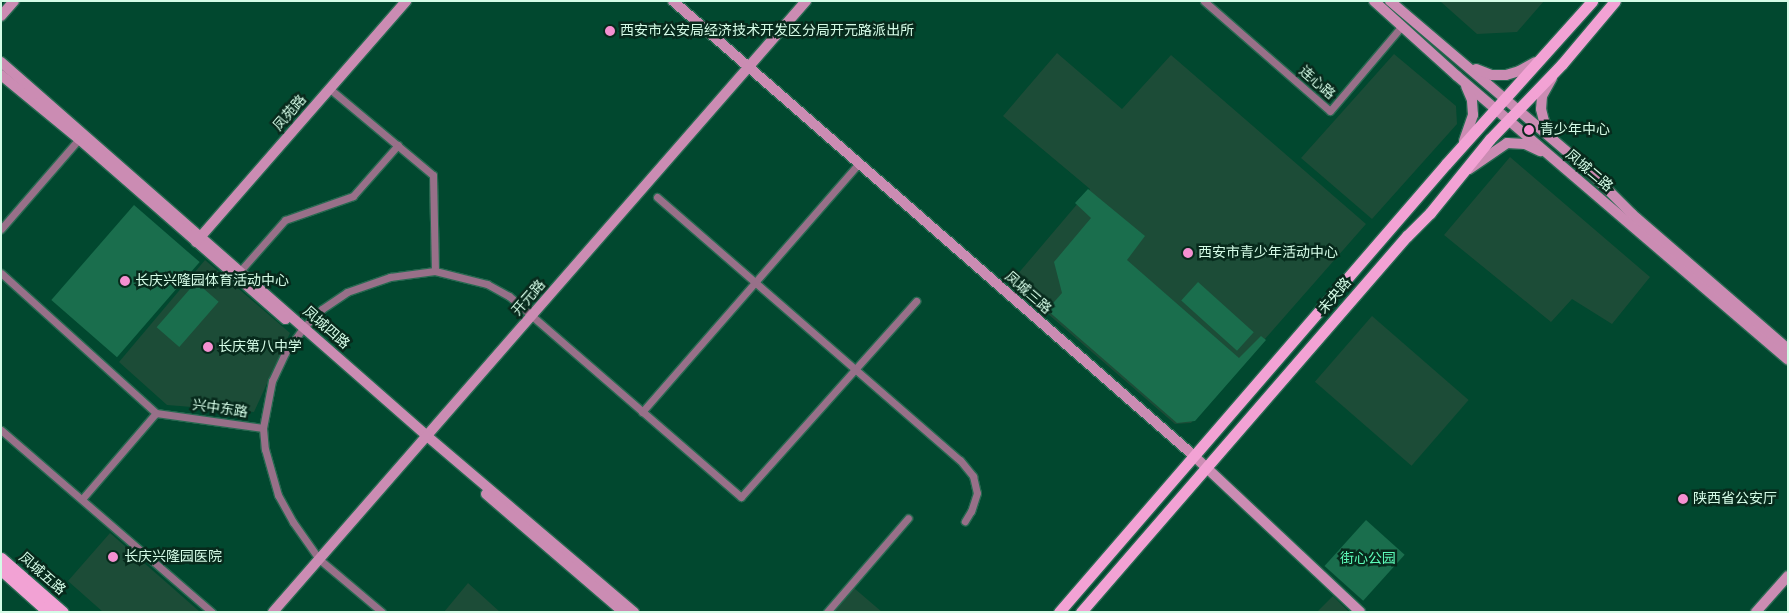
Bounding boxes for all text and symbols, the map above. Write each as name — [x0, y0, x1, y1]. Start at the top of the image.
place label: 西安市公安局经济技术开发区分局开元路派出所 — [620, 23, 914, 39]
marker: 西安市公安局经济技术开发区分局开元路派出所 — [604, 25, 616, 37]
street label: 连心路 — [1296, 63, 1338, 103]
street label: 凤苑路 — [270, 92, 310, 134]
place label: 青少年中心 — [1540, 122, 1610, 138]
marker: 青少年中心 — [1522, 123, 1536, 137]
street label: 凤城二路 — [1562, 147, 1616, 195]
place label: 西安市青少年活动中心 — [1198, 245, 1338, 261]
marker: 西安市青少年活动中心 — [1182, 247, 1194, 259]
street label: 凤城三路 — [1001, 268, 1055, 318]
place label: 长庆兴隆园体育活动中心 — [135, 273, 289, 289]
marker: 长庆兴隆园体育活动中心 — [119, 275, 131, 287]
street label: 未央路 — [1315, 275, 1355, 317]
street label: 开元路 — [509, 277, 549, 319]
street label: 凤城四路 — [299, 303, 353, 353]
place label: 长庆第八中学 — [218, 339, 302, 355]
marker: 长庆第八中学 — [202, 341, 214, 353]
street label: 兴中东路 — [191, 397, 249, 421]
place label: 陕西省公安厅 — [1693, 491, 1777, 507]
marker: 陕西省公安厅 — [1677, 493, 1689, 505]
street label: 凤城五路 — [15, 549, 69, 599]
place label: 长庆兴隆园医院 — [124, 549, 222, 565]
marker: 长庆兴隆园医院 — [106, 550, 120, 564]
park label: 街心公园 — [1340, 551, 1396, 567]

